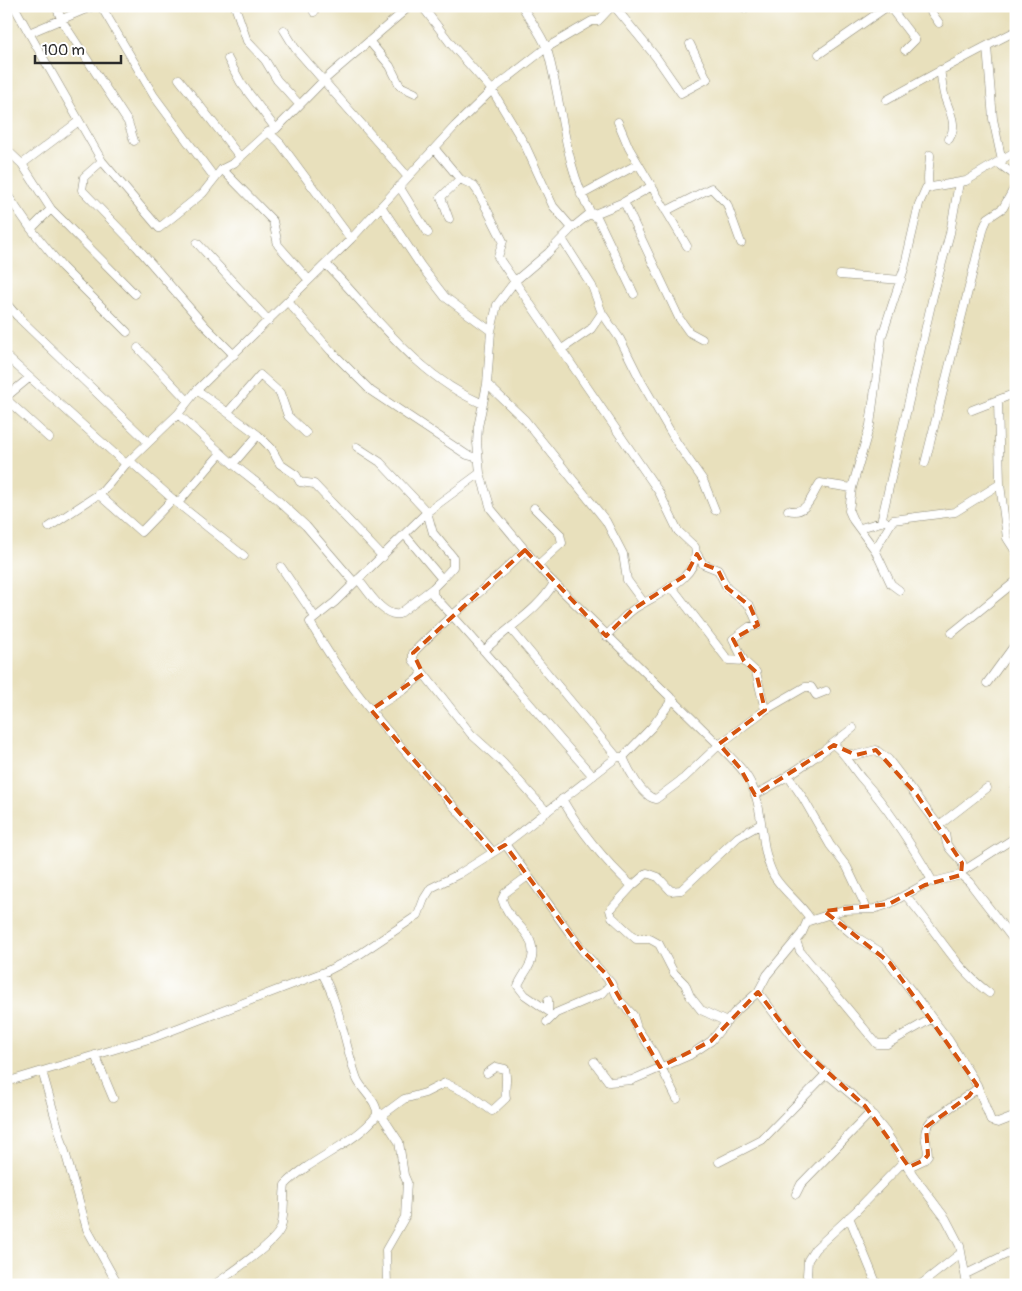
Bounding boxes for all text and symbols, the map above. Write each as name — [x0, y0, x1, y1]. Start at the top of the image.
scale bar — [35, 32, 121, 64]
text: 100 m — [42, 41, 85, 60]

